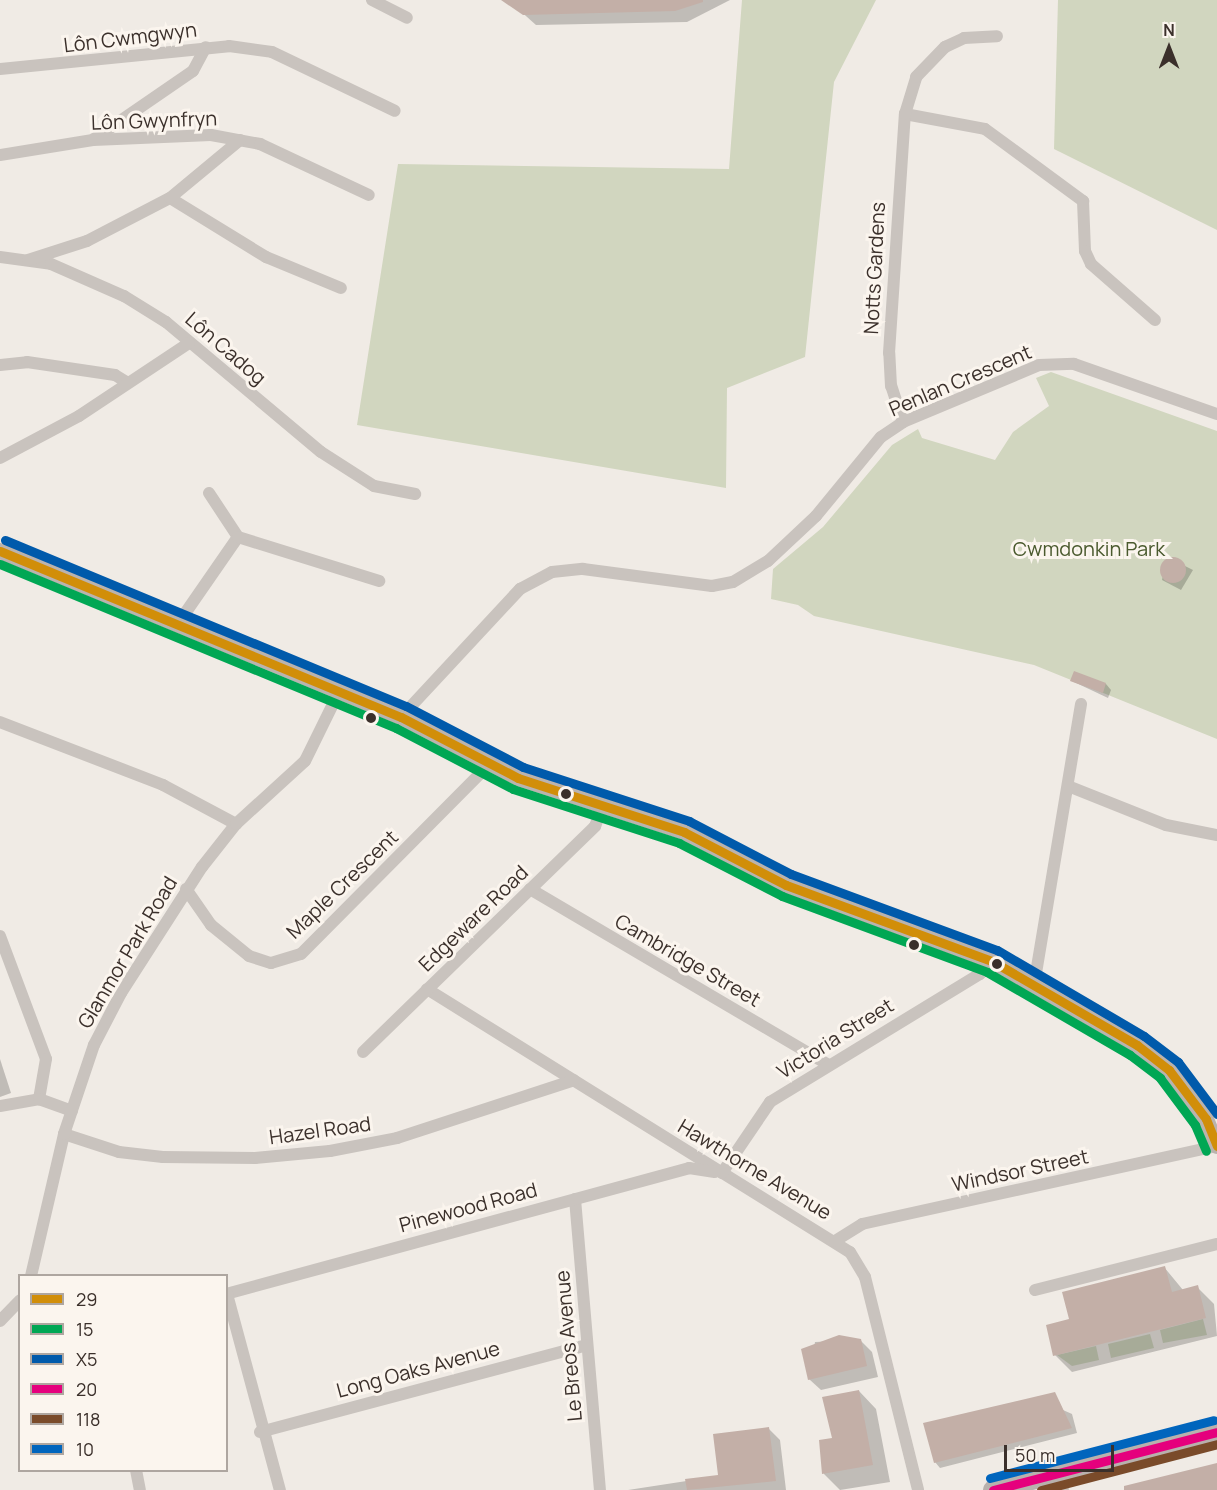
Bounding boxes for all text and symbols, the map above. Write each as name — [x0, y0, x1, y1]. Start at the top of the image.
street label: Lôn Cwmgwyn — [62, 17, 198, 57]
north arrow — [1139, 18, 1199, 78]
text: N — [1163, 19, 1175, 41]
street label: Lôn Gwynfryn — [90, 106, 218, 134]
street label: Notts Gardens — [859, 201, 889, 335]
street label: Lôn Cadog — [181, 307, 271, 389]
street label: Penlan Crescent — [885, 339, 1035, 421]
park label: Cwmdonkin Park — [1013, 536, 1165, 560]
unlabelled marker — [365, 712, 377, 724]
unlabelled marker — [560, 788, 572, 800]
street label: Maple Crescent — [281, 825, 403, 943]
street label: Edgeware Road — [413, 860, 533, 976]
street label: Glanmor Park Road — [72, 872, 182, 1032]
street label: Cambridge Street — [611, 909, 765, 1011]
unlabelled marker — [908, 939, 920, 951]
unlabelled marker — [991, 958, 1003, 970]
street label: Victoria Street — [772, 993, 898, 1083]
street label: Hazel Road — [268, 1111, 372, 1149]
street label: Hawthorne Avenue — [674, 1114, 836, 1224]
street label: Windsor Street — [950, 1144, 1090, 1196]
street label: Pinewood Road — [396, 1177, 540, 1237]
street label: Le Breos Avenue — [549, 1269, 587, 1423]
legend — [18, 1274, 228, 1472]
text: 29 — [76, 1287, 97, 1311]
text: 15 — [76, 1317, 93, 1341]
street label: Long Oaks Avenue — [334, 1336, 502, 1402]
text: X5 — [76, 1347, 97, 1371]
text: 20 — [76, 1377, 97, 1401]
text: 118 — [76, 1407, 101, 1431]
scale bar — [1007, 1433, 1116, 1471]
text: 10 — [76, 1437, 94, 1461]
text: 50 m — [1015, 1443, 1055, 1467]

